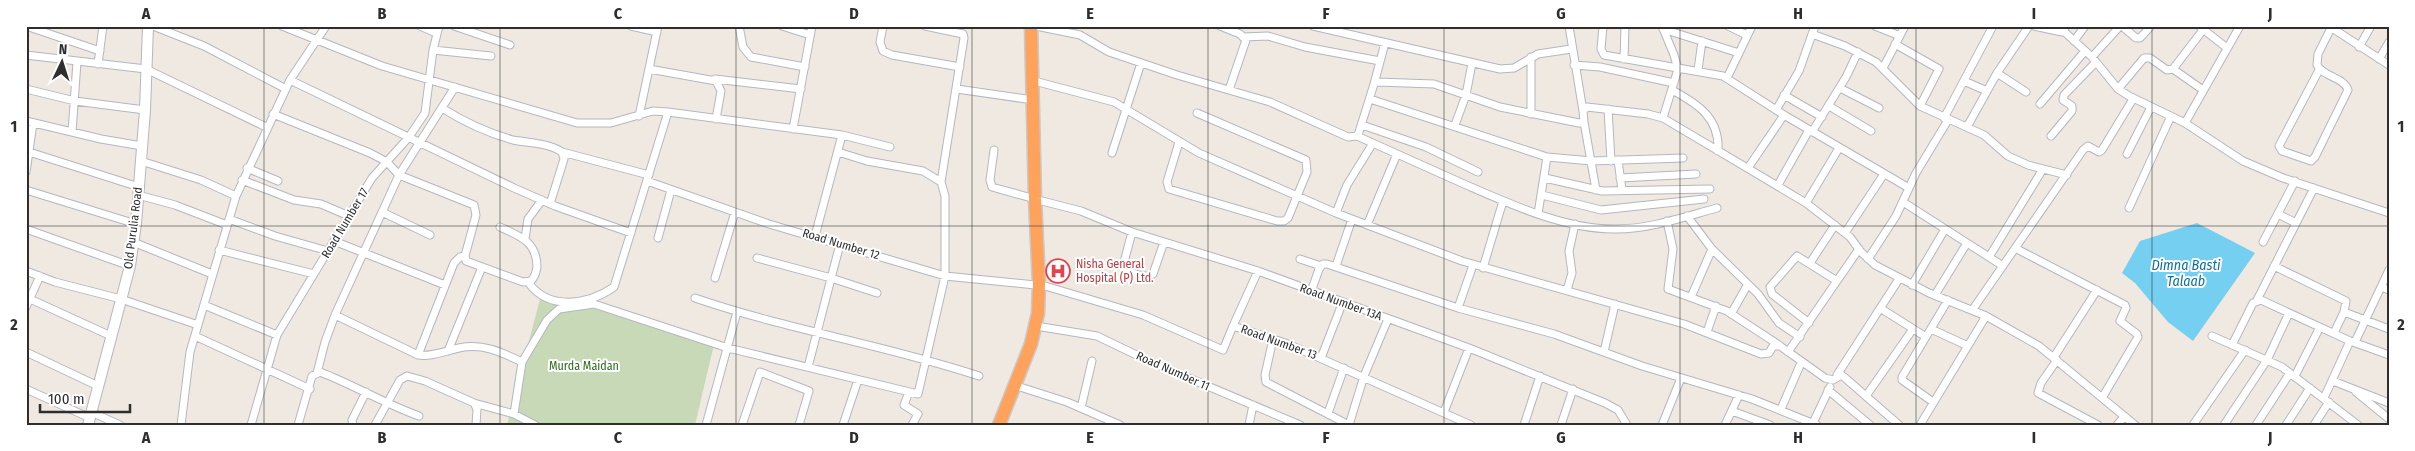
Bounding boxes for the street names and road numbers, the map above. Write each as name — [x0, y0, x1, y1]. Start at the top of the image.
street label: Road Number 17 — [319, 185, 372, 261]
street label: Old Purulia Road — [121, 186, 145, 270]
street label: Road Number 12 — [801, 226, 881, 262]
street label: Road Number 13A — [1298, 281, 1385, 324]
street label: Road Number 13 — [1239, 322, 1319, 362]
street label: Road Number 11 — [1134, 349, 1212, 393]

